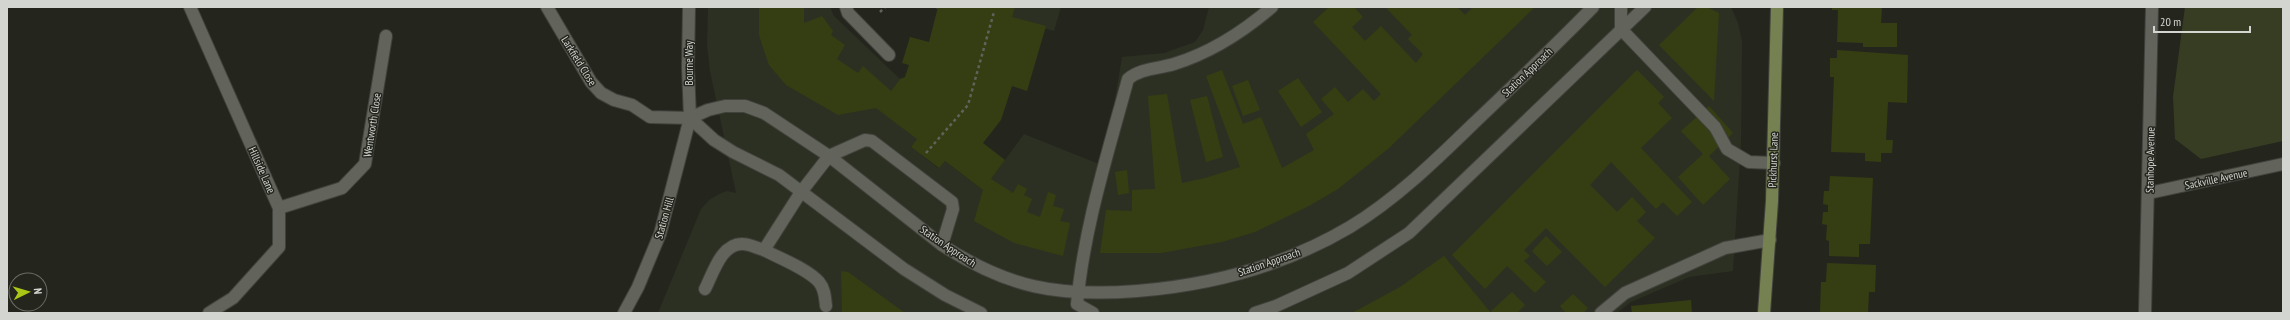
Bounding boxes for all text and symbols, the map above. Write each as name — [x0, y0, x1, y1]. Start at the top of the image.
scale bar — [2154, 8, 2250, 34]
text: 20 m — [2160, 14, 2181, 29]
street label: Larkfield Close — [558, 34, 600, 89]
street label: Bourne Way — [682, 40, 696, 85]
street label: Station Approach — [1499, 44, 1555, 100]
street label: Wentworth Close — [360, 92, 384, 158]
street label: Stanhope Avenue — [2142, 127, 2158, 193]
street label: Pickhurst Lane — [1765, 132, 1781, 188]
street label: Hillside Lane — [246, 145, 279, 196]
street label: Sackville Avenue — [2183, 165, 2249, 192]
street label: Station Hill — [651, 195, 677, 241]
street label: Station Approach — [917, 222, 979, 270]
street label: Station Approach — [1236, 245, 1302, 279]
north arrow — [8, 272, 48, 312]
text: N — [31, 288, 45, 295]

